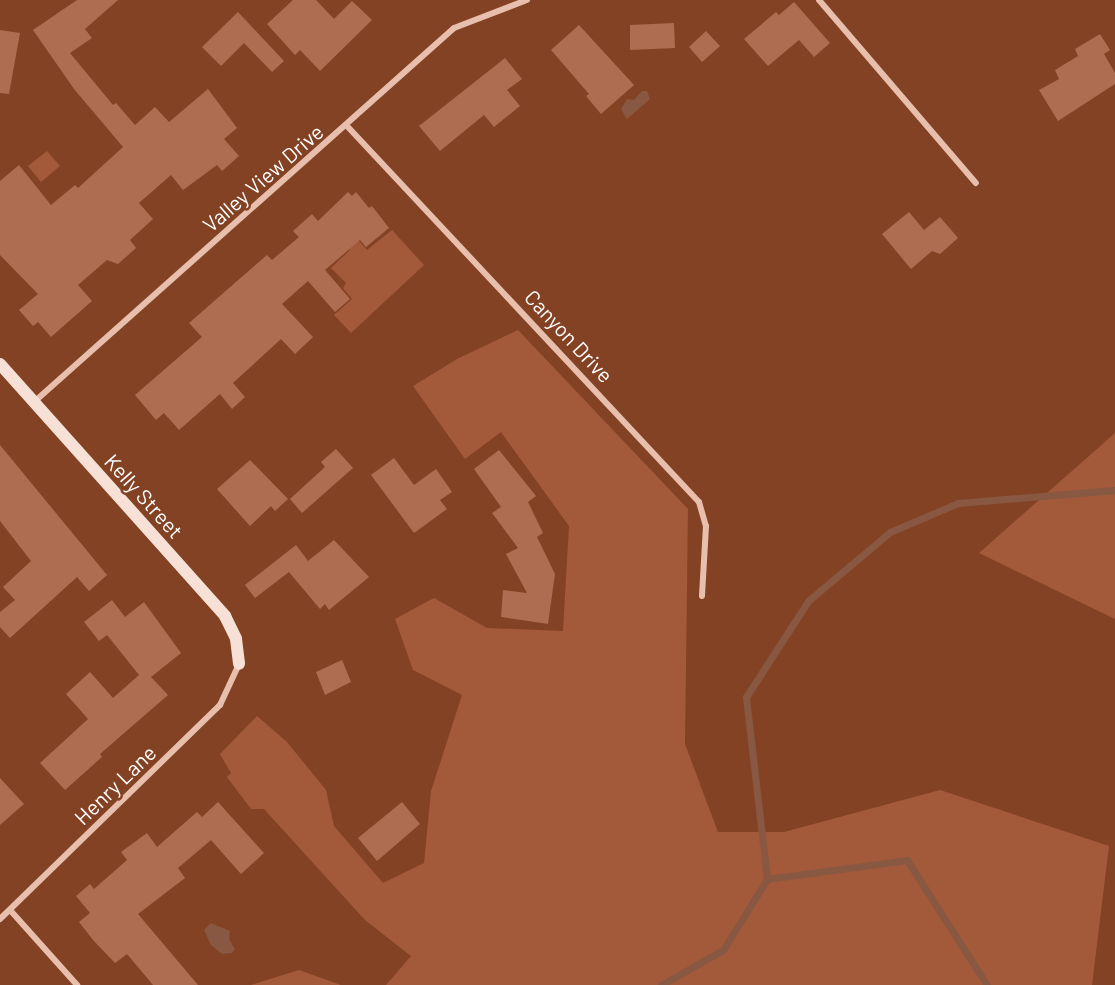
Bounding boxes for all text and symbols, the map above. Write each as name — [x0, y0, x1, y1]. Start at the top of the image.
street label: Valley View Drive — [198, 119, 328, 237]
street label: Canyon Drive — [520, 284, 618, 388]
street label: Kelly Street — [100, 449, 188, 543]
street label: Henry Lane — [69, 740, 161, 830]

